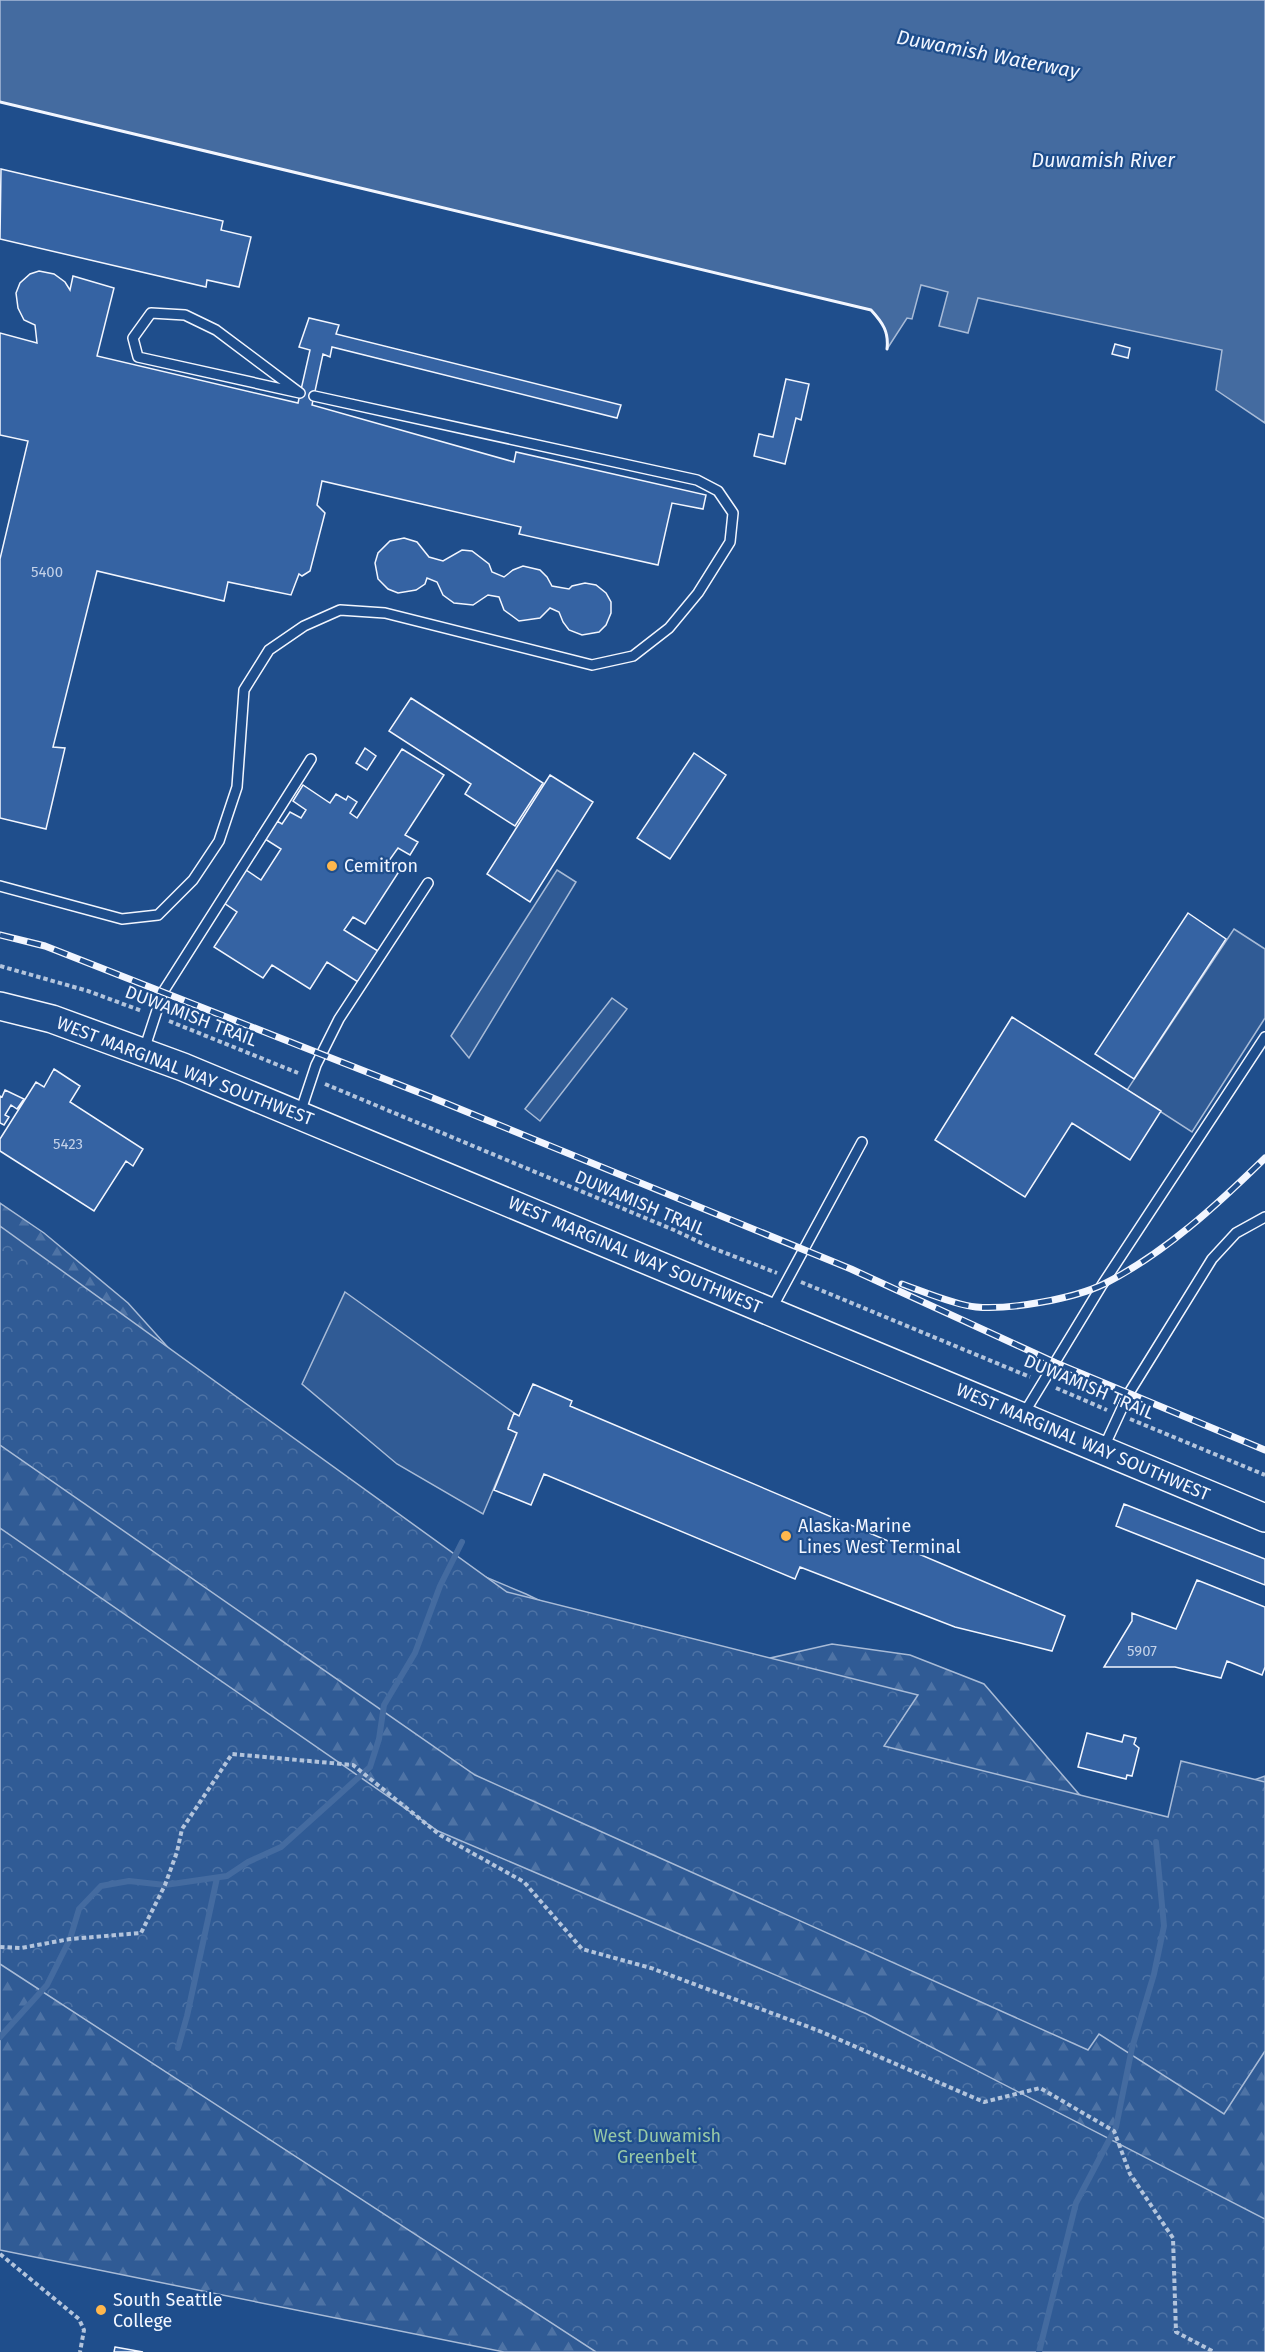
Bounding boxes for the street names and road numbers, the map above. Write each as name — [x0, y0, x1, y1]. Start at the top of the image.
street label: DUWAMISH TRAIL — [122, 981, 260, 1051]
street label: WEST MARGINAL WAY SOUTHWEST — [53, 1012, 317, 1131]
street label: DUWAMISH TRAIL — [571, 1166, 709, 1240]
street label: WEST MARGINAL WAY SOUTHWEST — [505, 1191, 766, 1319]
street label: DUWAMISH TRAIL — [1020, 1350, 1158, 1424]
street label: WEST MARGINAL WAY SOUTHWEST — [953, 1378, 1214, 1506]

